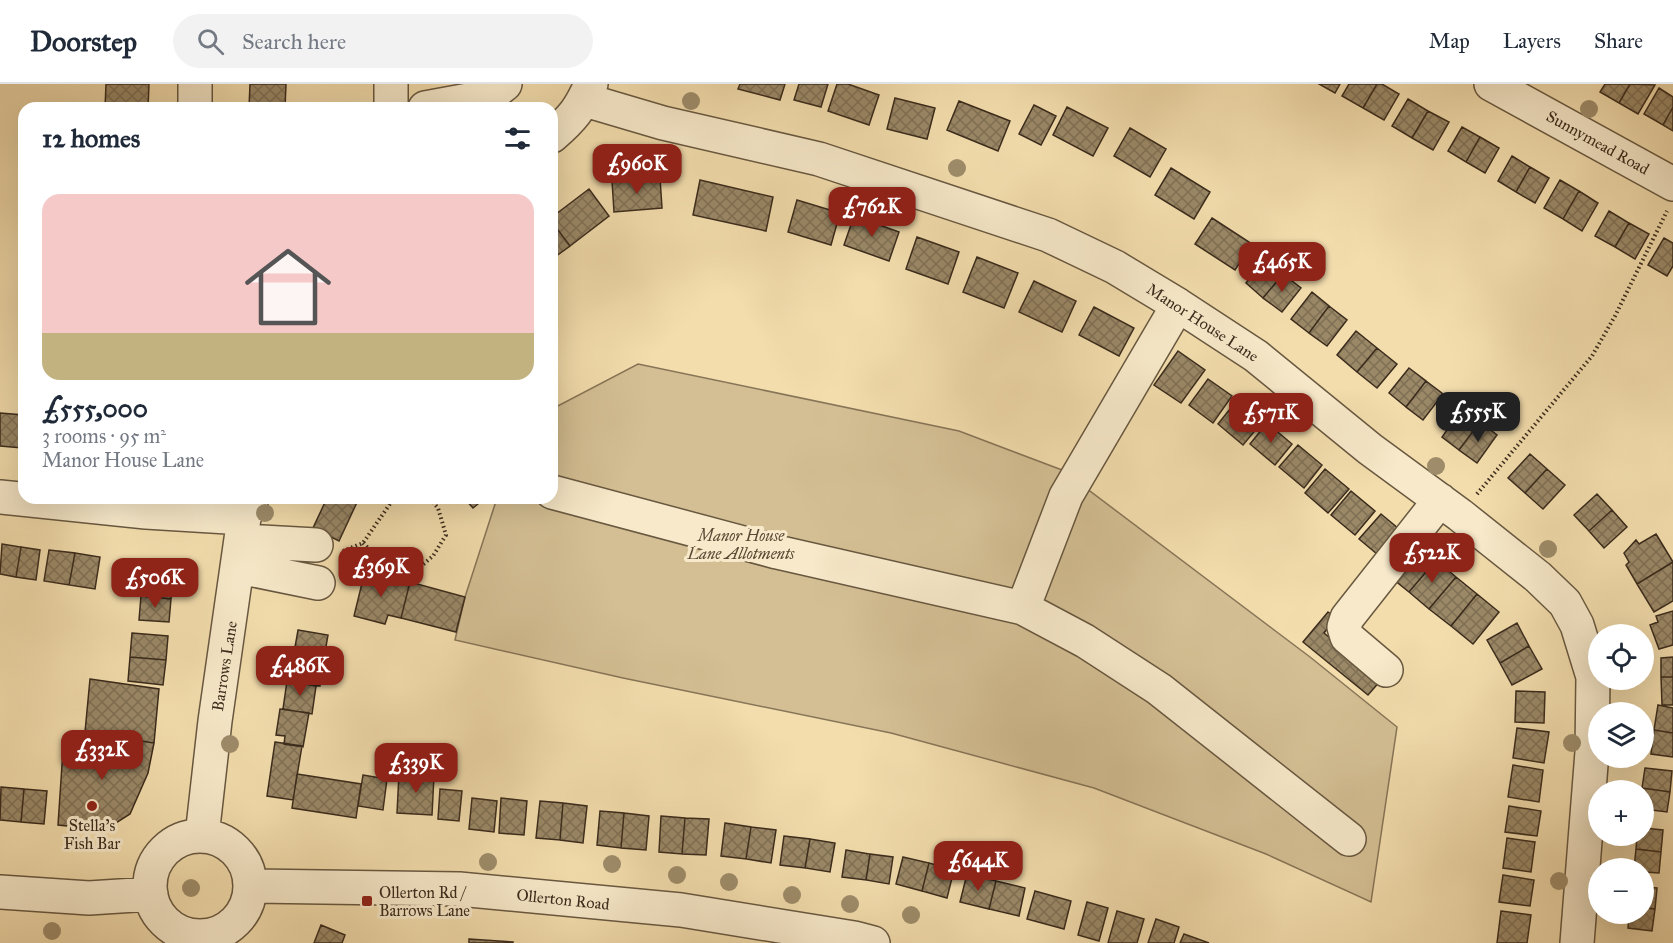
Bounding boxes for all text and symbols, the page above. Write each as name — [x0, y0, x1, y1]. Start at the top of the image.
search box — [173, 14, 593, 68]
text: Doorstep — [30, 24, 137, 59]
icon: search — [194, 25, 227, 58]
text: Search here — [242, 28, 346, 55]
text: Map — [1429, 28, 1470, 54]
text: Layers — [1503, 28, 1561, 54]
text: Share — [1594, 28, 1643, 54]
street label: Sunnymead Road — [1543, 106, 1652, 179]
text: 12 homes — [42, 122, 140, 154]
icon: filters — [501, 122, 534, 155]
pin: £960K — [595, 144, 679, 195]
text: £960K — [607, 151, 667, 175]
pin: £762K — [830, 187, 914, 238]
text: £762K — [843, 194, 901, 218]
icon: home — [234, 233, 342, 341]
pin: £465K — [1240, 242, 1324, 293]
text: £465K — [1253, 249, 1311, 273]
street label: Manor House Lane — [1143, 279, 1263, 366]
text: £555,000 — [42, 392, 148, 424]
pin: £555K — [1436, 392, 1520, 443]
pin: £571K — [1229, 393, 1313, 444]
text: £555K — [1450, 399, 1506, 423]
text: £571K — [1243, 400, 1299, 424]
text: 3 rooms · 95 m² — [42, 424, 166, 448]
text: Manor House Lane — [42, 448, 204, 472]
park label: Manor House Lane Allotments — [687, 526, 795, 563]
pin: £522K — [1390, 533, 1474, 584]
text: £522K — [1403, 540, 1461, 564]
pin: £369K — [339, 547, 423, 598]
text: £369K — [352, 554, 410, 578]
pin: £506K — [113, 558, 197, 609]
text: £506K — [125, 565, 185, 589]
street label: Barrows Lane — [208, 619, 241, 713]
map controls — [1588, 624, 1654, 924]
button: locate — [1588, 624, 1654, 690]
pin: £486K — [258, 646, 342, 697]
text: £486K — [270, 653, 330, 677]
button: layers — [1588, 702, 1654, 768]
pin: £332K — [60, 730, 144, 781]
text: £332K — [75, 737, 129, 761]
pin: £339K — [374, 743, 458, 794]
text: £339K — [389, 750, 443, 774]
button: + — [1588, 780, 1654, 846]
marker: Stella's Fish Bar — [85, 799, 99, 813]
place label: Stella's Fish Bar — [64, 816, 120, 853]
pin: £644K — [936, 841, 1020, 892]
text: £644K — [948, 848, 1008, 872]
button: − — [1588, 858, 1654, 924]
place label: Ollerton Rd / Barrows Lane — [379, 883, 470, 920]
street label: Ollerton Road — [515, 885, 610, 914]
marker: Ollerton Rd / Barrows Lane — [360, 894, 374, 908]

